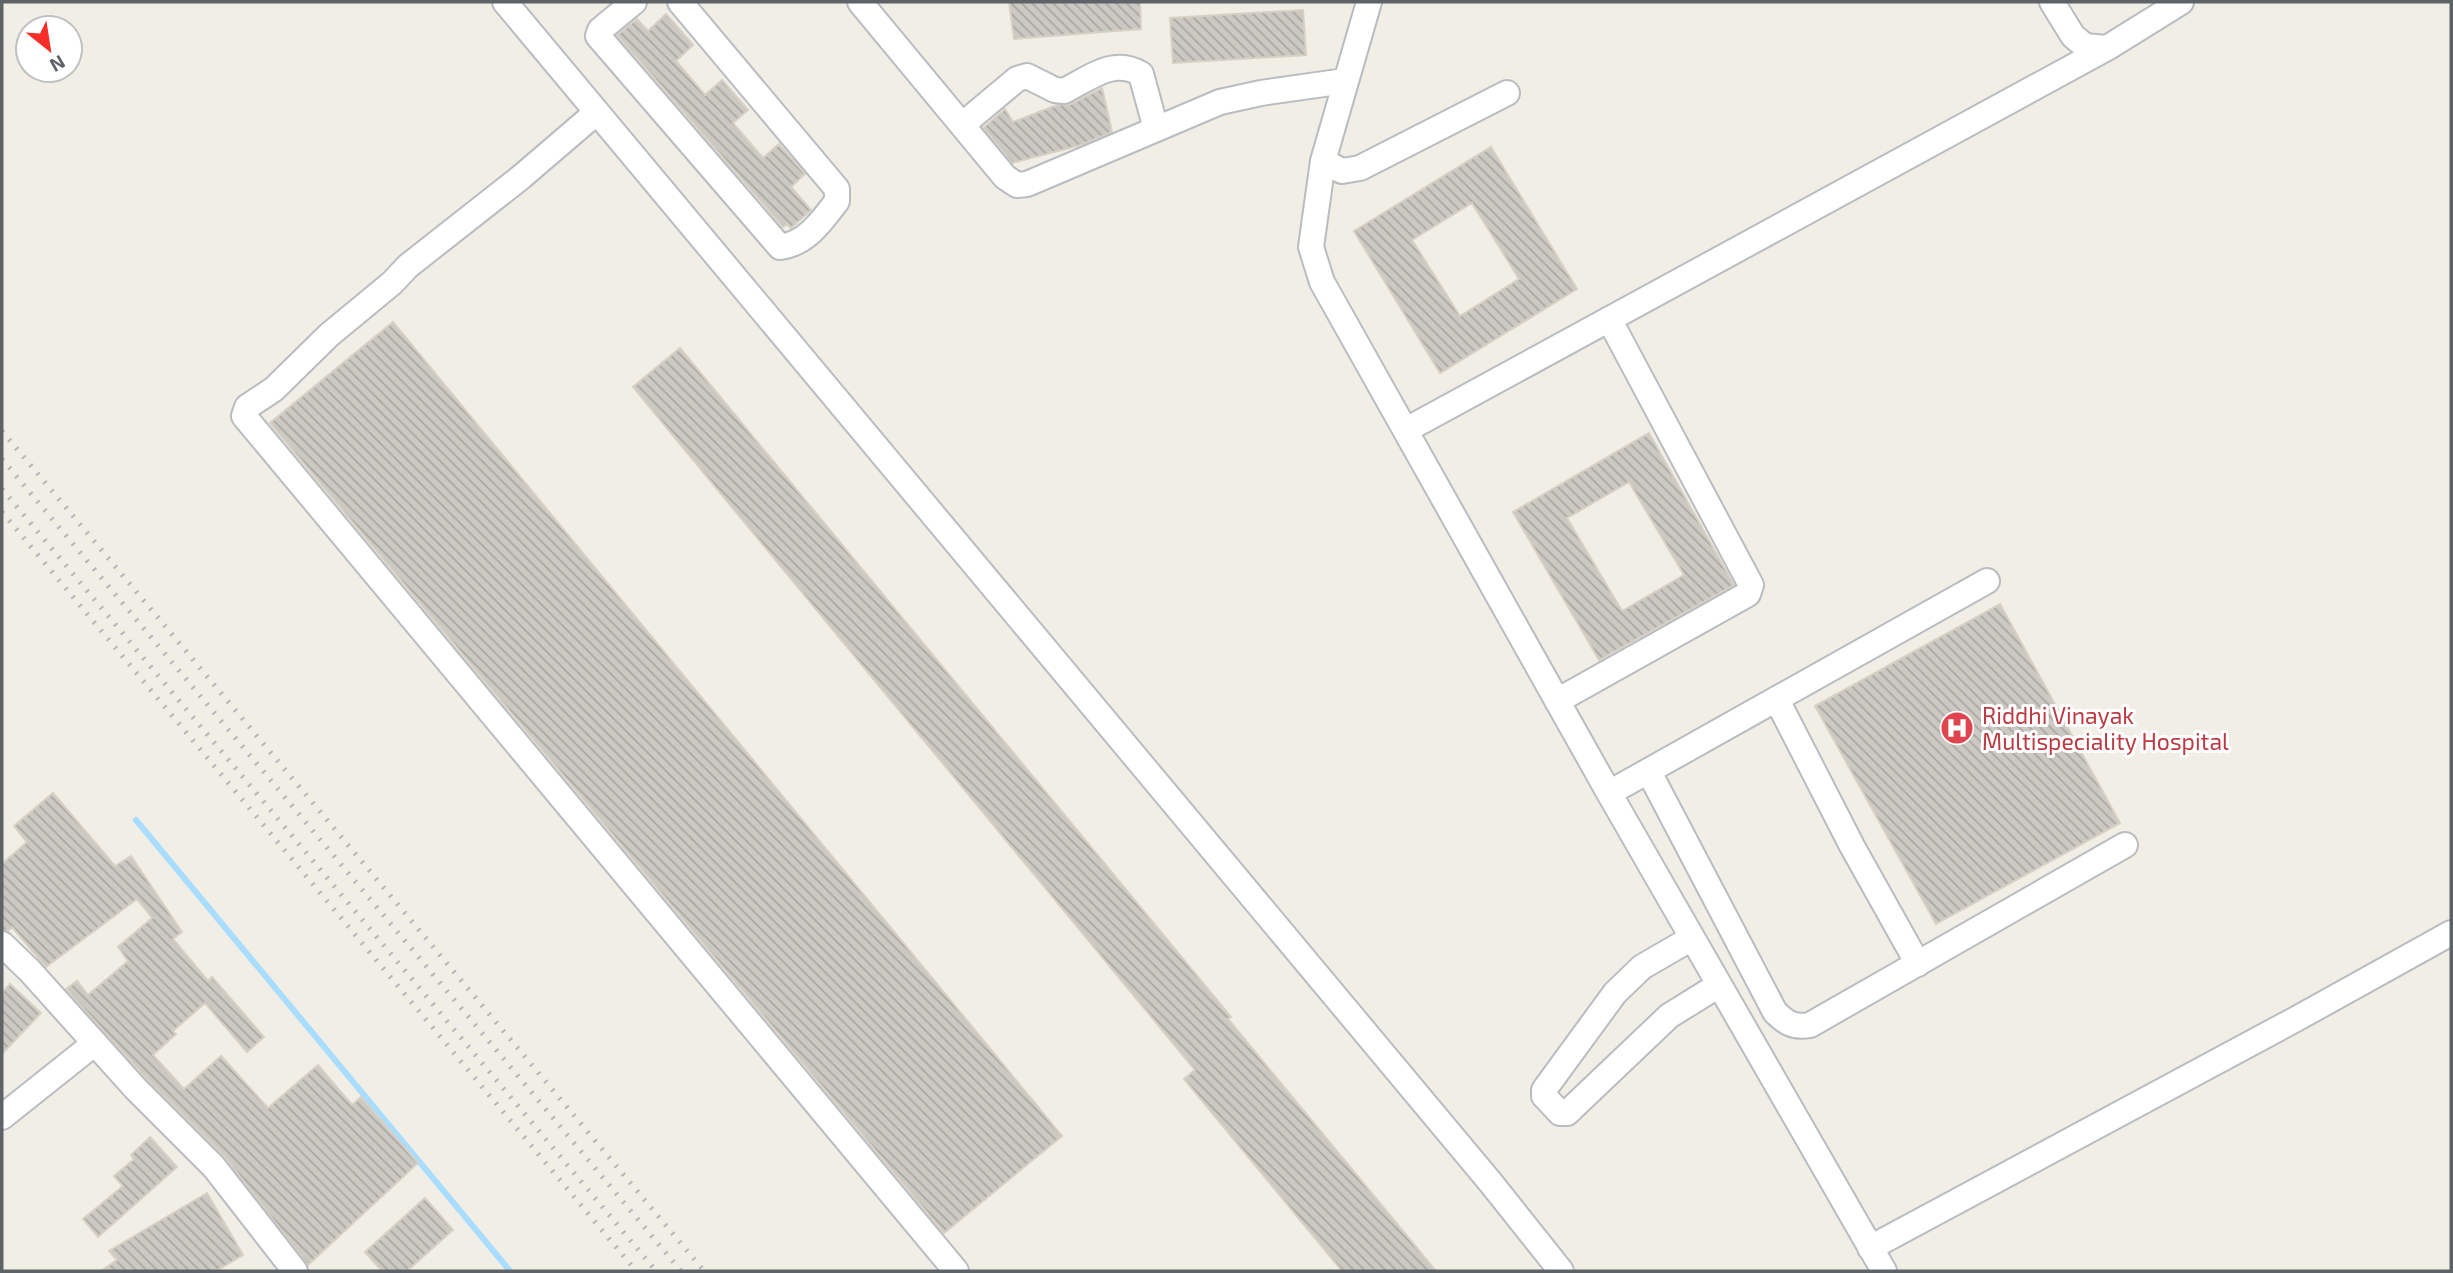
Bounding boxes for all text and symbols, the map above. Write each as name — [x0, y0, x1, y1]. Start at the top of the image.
north arrow — [14, 14, 84, 84]
text: N — [46, 51, 69, 78]
place label: Riddhi Vinayak Multispeciality Hospital — [1982, 701, 2229, 755]
hospital icon: Riddhi Vinayak Multispeciality Hospital — [1938, 709, 1976, 747]

